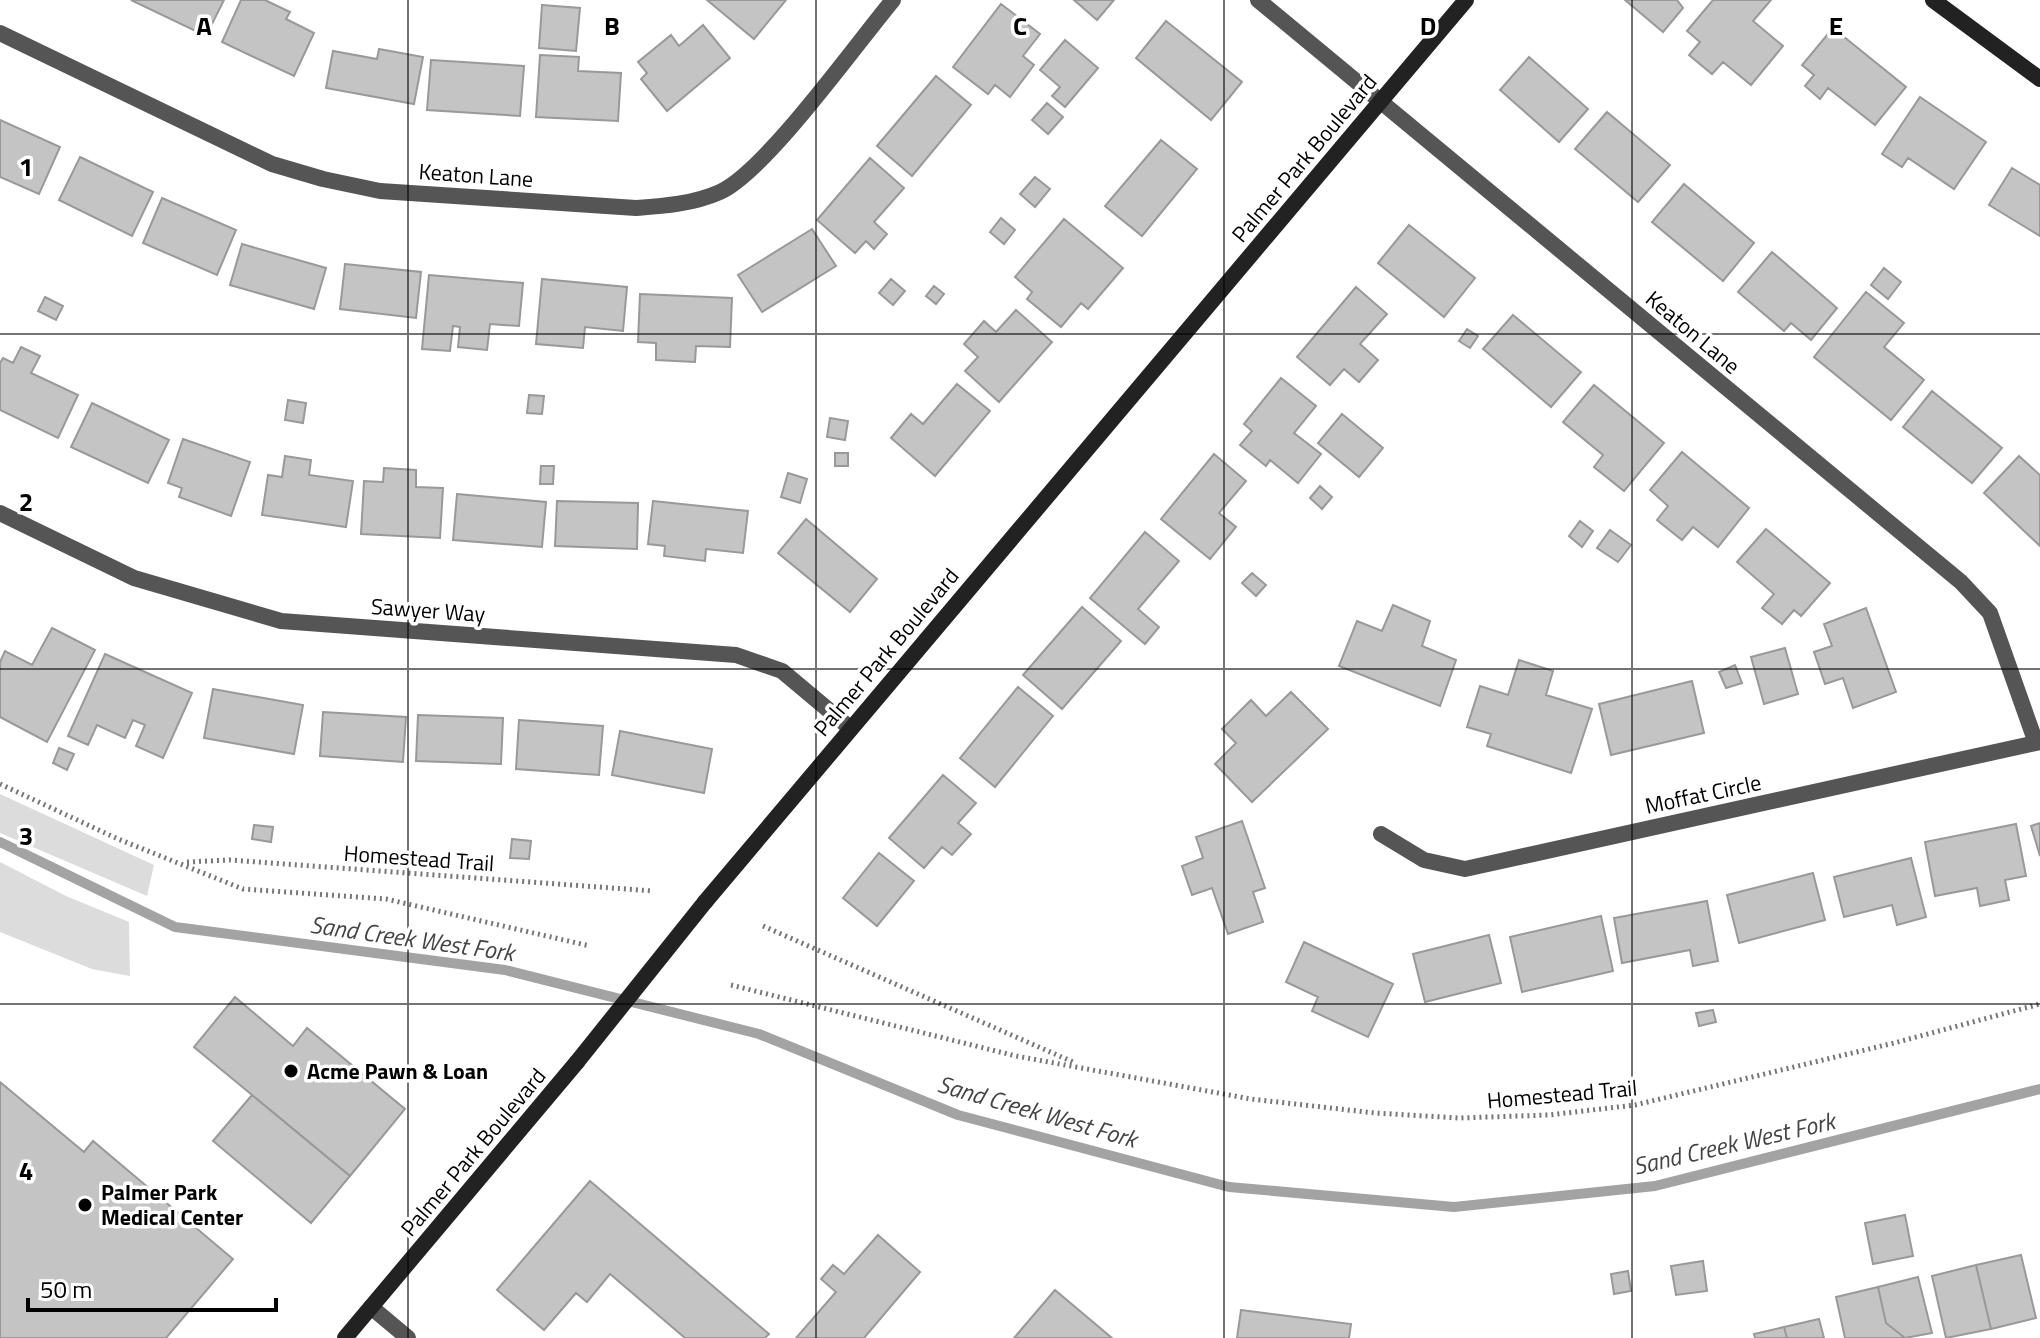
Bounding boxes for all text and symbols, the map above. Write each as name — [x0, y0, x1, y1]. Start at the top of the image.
text: A — [196, 6, 212, 45]
text: B — [604, 6, 620, 45]
text: C — [1013, 6, 1027, 45]
text: D — [1420, 6, 1436, 45]
text: E — [1829, 6, 1843, 45]
street label: Palmer Park Boulevard — [1223, 66, 1385, 250]
text: 1 — [19, 147, 33, 186]
street label: Keaton Lane — [418, 154, 534, 196]
street label: Keaton Lane — [1638, 282, 1748, 382]
text: 2 — [19, 482, 33, 521]
street label: Palmer Park Boulevard — [805, 560, 967, 744]
street label: Sawyer Way — [370, 589, 487, 631]
street label: Moffat Circle — [1642, 765, 1764, 823]
text: 3 — [19, 816, 33, 855]
street label: Homestead Trail — [343, 836, 495, 880]
water label: Sand Creek West Fork — [308, 906, 520, 971]
place label: Acme Pawn & Loan — [307, 1054, 488, 1088]
street label: Palmer Park Boulevard — [392, 1060, 554, 1244]
marker: Acme Pawn & Loan — [282, 1062, 300, 1080]
water label: Sand Creek West Fork — [933, 1065, 1144, 1158]
street label: Homestead Trail — [1485, 1071, 1639, 1117]
water label: Sand Creek West Fork — [1629, 1102, 1841, 1184]
text: 4 — [19, 1151, 33, 1190]
place label: Palmer Park Medical Center — [101, 1175, 243, 1234]
marker: Palmer Park Medical Center — [76, 1196, 94, 1214]
scale bar — [28, 1262, 276, 1312]
text: 50 m — [40, 1271, 92, 1307]

